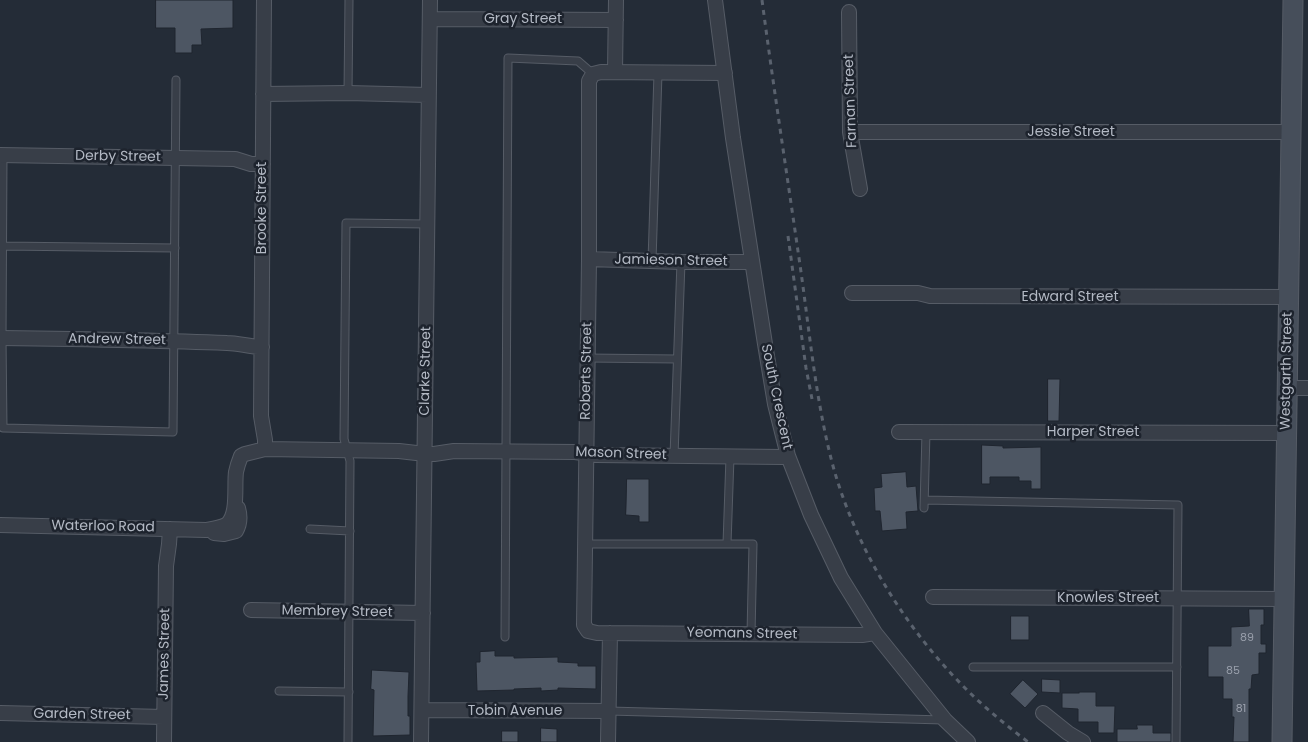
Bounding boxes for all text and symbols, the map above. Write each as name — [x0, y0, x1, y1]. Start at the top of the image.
street label: Gray Street — [484, 11, 562, 27]
street label: Farnan Street — [841, 54, 861, 148]
street label: Jessie Street — [1027, 124, 1115, 140]
street label: Derby Street — [75, 148, 161, 166]
street label: Brooke Street — [254, 162, 270, 254]
street label: Jamieson Street — [614, 252, 728, 270]
street label: Edward Street — [1021, 289, 1119, 305]
street label: Westgarth Street — [1278, 312, 1296, 430]
street label: Roberts Street — [578, 322, 596, 420]
street label: Clarke Street — [417, 326, 435, 416]
street label: Andrew Street — [68, 331, 166, 349]
street label: South Crescent — [757, 343, 795, 451]
street label: Harper Street — [1047, 424, 1139, 440]
street label: Mason Street — [575, 444, 667, 464]
street label: Waterloo Road — [51, 518, 155, 536]
street label: Knowles Street — [1057, 590, 1159, 606]
street label: Membrey Street — [281, 603, 393, 621]
street label: James Street — [156, 608, 174, 700]
street label: Yeomans Street — [687, 625, 797, 643]
house number: 89 — [1240, 631, 1254, 645]
house number: 85 — [1226, 664, 1240, 678]
house number: 81 — [1236, 702, 1246, 716]
street label: Tobin Avenue — [468, 703, 562, 719]
street label: Garden Street — [33, 706, 131, 724]

